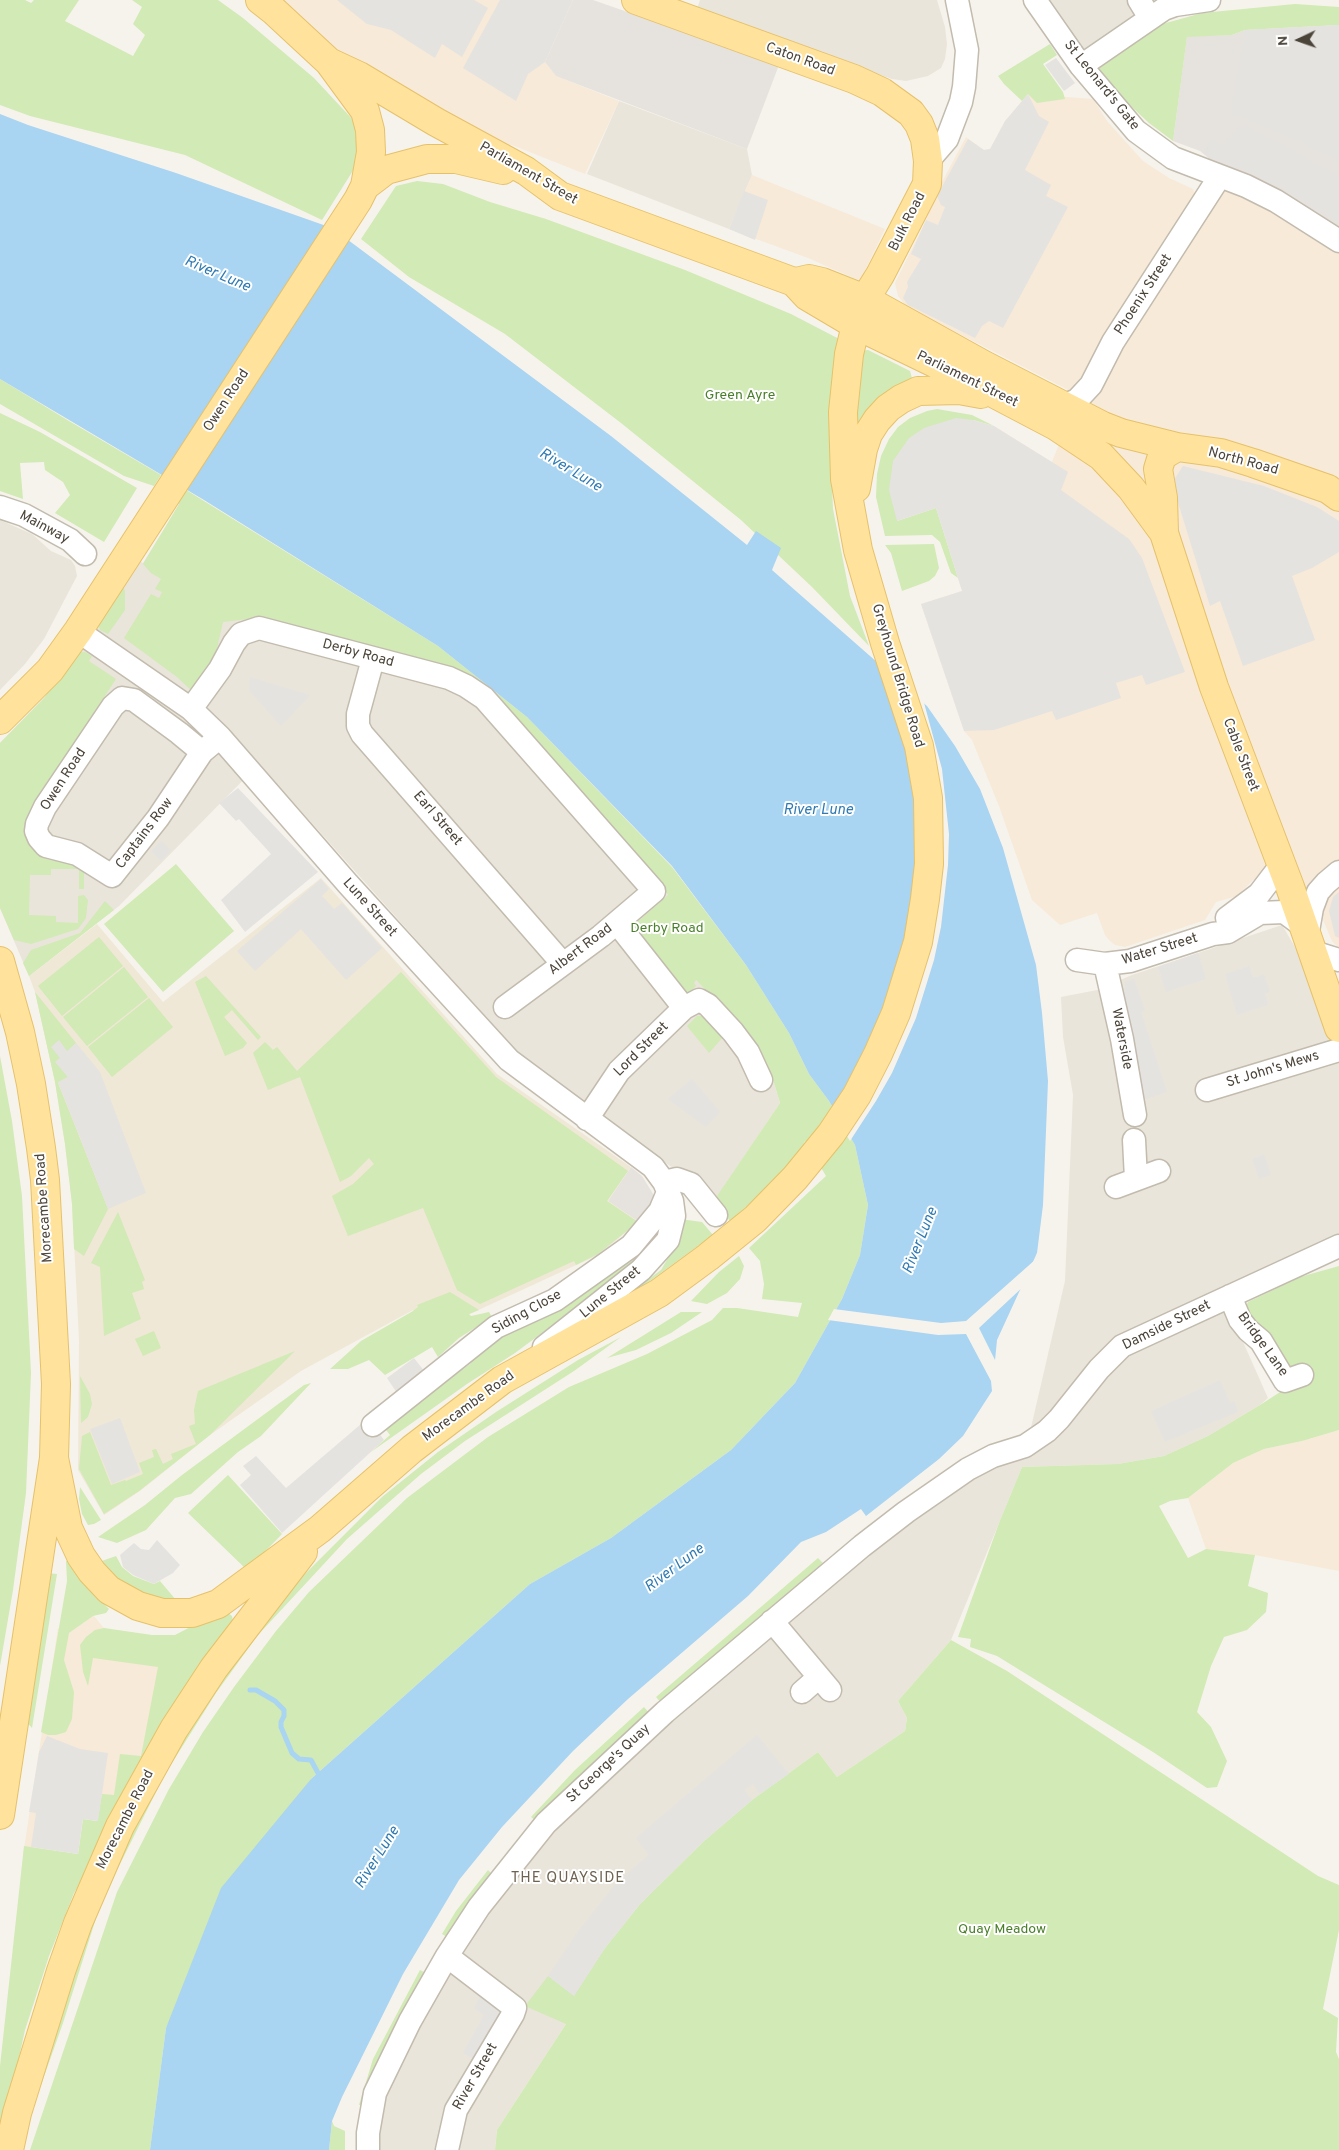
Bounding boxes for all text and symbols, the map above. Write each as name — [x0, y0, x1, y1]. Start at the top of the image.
north arrow — [1274, 15, 1324, 65]
text: N — [1275, 35, 1292, 46]
street label: St Leonard's Gate — [1060, 38, 1142, 134]
street label: Caton Road — [763, 40, 837, 80]
street label: Parliament Street — [476, 139, 580, 209]
street label: Bulk Road — [886, 190, 930, 254]
street label: Phoenix Street — [1112, 251, 1176, 339]
water label: River Lune — [181, 253, 253, 297]
street label: Parliament Street — [914, 348, 1020, 412]
street label: Owen Road — [201, 367, 253, 435]
park label: Green Ayre — [705, 388, 775, 404]
water label: River Lune — [535, 445, 605, 497]
street label: North Road — [1206, 445, 1280, 479]
street label: Mainway — [16, 508, 72, 548]
street label: Greyhound Bridge Road — [867, 602, 927, 750]
street label: Derby Road — [320, 636, 396, 672]
street label: Cable Street — [1218, 716, 1262, 794]
street label: Owen Road — [38, 746, 90, 814]
street label: Earl Street — [409, 788, 465, 850]
street label: Captains Row — [113, 795, 177, 873]
water label: River Lune — [783, 802, 853, 820]
street label: Lune Street — [338, 875, 400, 941]
street label: Albert Road — [546, 921, 616, 979]
park label: Derby Road — [630, 921, 704, 937]
street label: Water Street — [1120, 930, 1200, 970]
street label: Waterside — [1107, 1007, 1135, 1071]
street label: Lord Street — [611, 1019, 673, 1081]
street label: St John's Mews — [1225, 1048, 1321, 1092]
street label: Morecambe Road — [33, 1153, 57, 1263]
water label: River Lune — [900, 1205, 942, 1277]
street label: Lune Street — [577, 1263, 645, 1323]
street label: Siding Close — [489, 1287, 565, 1339]
street label: Damside Street — [1120, 1297, 1214, 1355]
street label: Bridge Lane — [1233, 1309, 1291, 1381]
street label: Morecambe Road — [420, 1368, 518, 1446]
water label: River Lune — [642, 1541, 708, 1597]
street label: St George's Quay — [564, 1721, 654, 1807]
street label: Morecambe Road — [94, 1767, 158, 1873]
water label: River Lune — [352, 1824, 404, 1892]
district label: THE QUAYSIDE — [509, 1870, 627, 1888]
park label: Quay Meadow — [958, 1922, 1046, 1938]
street label: River Street — [450, 2040, 502, 2114]

